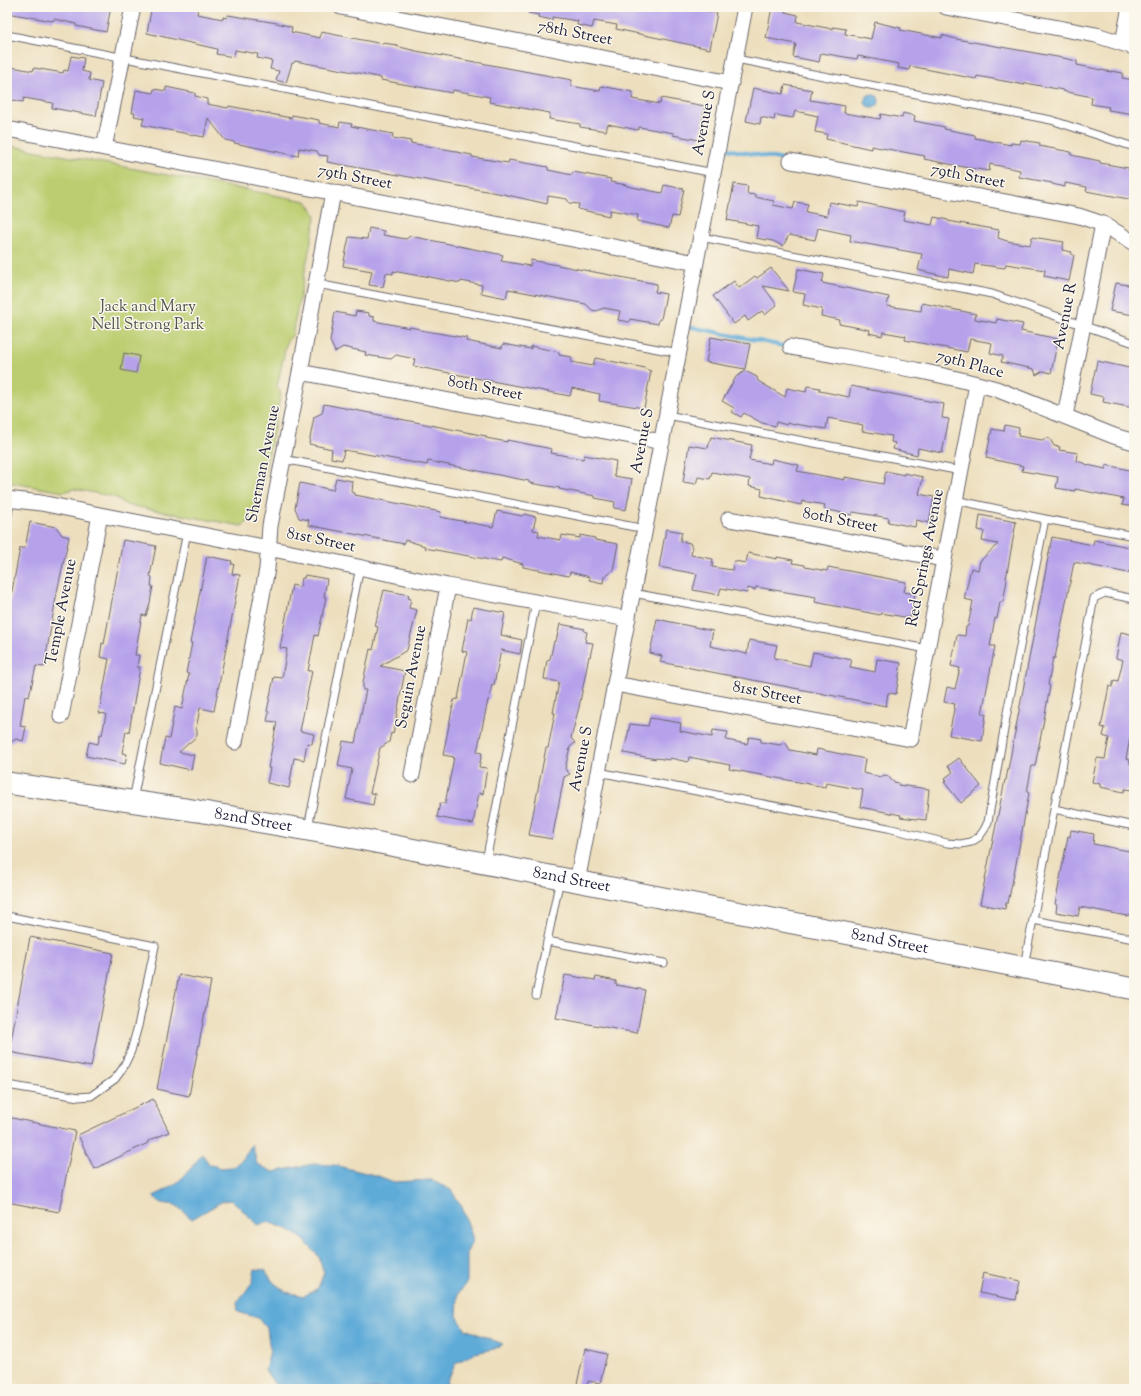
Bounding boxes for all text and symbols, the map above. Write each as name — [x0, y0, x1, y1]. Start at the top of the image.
street label: 78th Street — [536, 15, 615, 53]
street label: Avenue S — [687, 88, 723, 158]
street label: 79th Street — [929, 159, 1008, 196]
street label: 79th Street — [316, 160, 395, 197]
street label: Avenue R — [1048, 280, 1084, 352]
park label: Jack and Mary Nell Strong Park — [91, 296, 205, 337]
street label: 79th Place — [934, 345, 1006, 385]
street label: 80th Street — [446, 370, 525, 408]
street label: Sherman Avenue — [241, 403, 287, 525]
street label: Avenue S — [625, 406, 661, 476]
street label: Red Springs Avenue — [901, 487, 951, 629]
street label: 80th Street — [801, 502, 880, 540]
street label: 81st Street — [284, 522, 358, 560]
street label: Temple Avenue — [40, 557, 84, 667]
street label: Seguin Avenue — [391, 623, 433, 731]
street label: 81st Street — [730, 676, 804, 712]
street label: Avenue S — [564, 724, 600, 794]
street label: 82nd Street — [213, 803, 294, 839]
street label: 82nd Street — [531, 861, 613, 899]
street label: 82nd Street — [849, 923, 931, 961]

